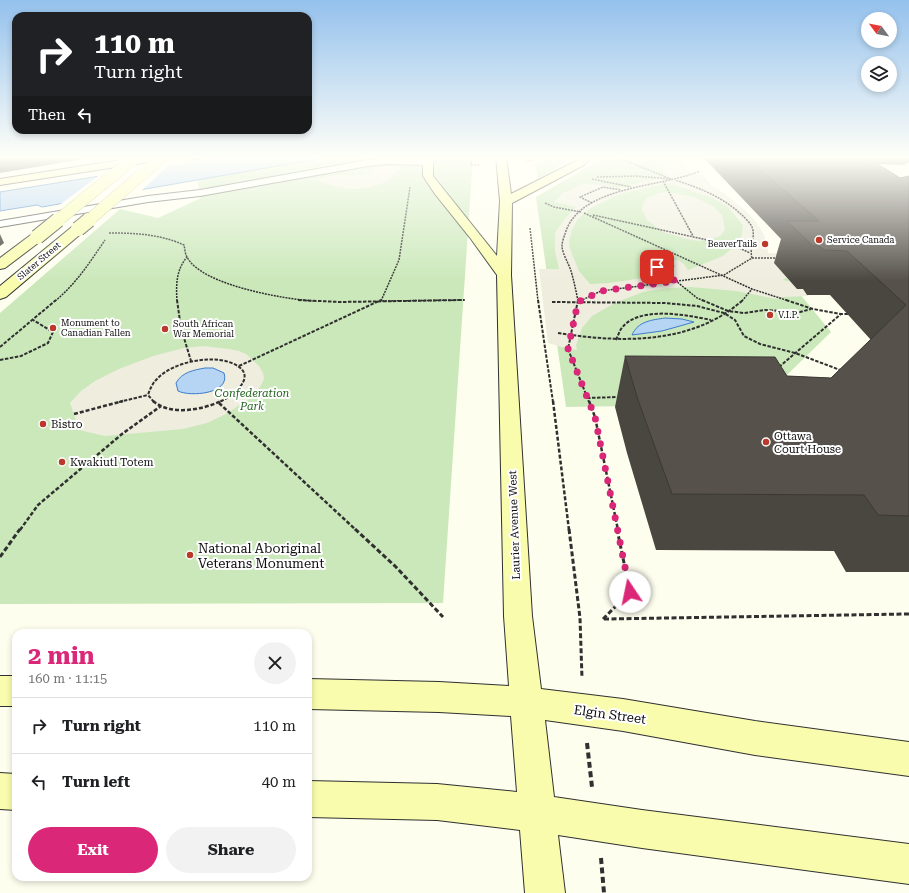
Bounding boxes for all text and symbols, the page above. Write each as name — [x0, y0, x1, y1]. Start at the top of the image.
north arrow — [861, 12, 897, 48]
map controls — [861, 12, 897, 92]
text: 110 m — [94, 27, 175, 60]
icon: right — [28, 28, 80, 80]
button: layers — [861, 56, 897, 92]
text: Turn right — [94, 61, 182, 82]
icon: left — [74, 104, 96, 126]
text: Then — [28, 106, 66, 124]
marker: Service Canada — [814, 235, 824, 245]
place label: Service Canada — [827, 235, 895, 245]
place label: BeaverTails — [707, 239, 757, 249]
marker: BeaverTails — [760, 239, 770, 249]
street label: Slater Street — [15, 240, 63, 282]
pin — [640, 250, 674, 284]
icon: arrive — [646, 256, 668, 278]
marker: V.I.P. — [765, 310, 775, 320]
place label: V.I.P. — [778, 310, 799, 320]
place label: Monument to Canadian Fallen — [61, 318, 131, 338]
place label: South African War Memorial — [173, 319, 234, 339]
marker: Monument to Canadian Fallen — [48, 323, 58, 333]
marker: South African War Memorial — [160, 324, 170, 334]
park label: Confederation Park — [215, 387, 290, 413]
place label: Bistro — [51, 418, 83, 431]
marker: Bistro — [38, 419, 48, 429]
place label: Ottawa Court House — [774, 430, 841, 456]
marker: Ottawa Court House — [761, 437, 771, 447]
place label: Kwakiutl Totem — [70, 456, 154, 469]
marker: Kwakiutl Totem — [57, 457, 67, 467]
street label: Laurier Avenue West — [506, 470, 523, 580]
place label: National Aboriginal Veterans Monument — [198, 541, 324, 571]
marker: National Aboriginal Veterans Monument — [185, 550, 195, 560]
position arrow — [609, 571, 651, 613]
text: 2 min — [28, 642, 95, 670]
button: close — [254, 642, 296, 684]
text: 160 m · 11:15 — [28, 671, 107, 686]
street label: Elgin Street — [573, 702, 647, 727]
icon: right — [28, 715, 50, 737]
text: Turn right — [62, 717, 141, 735]
text: 110 m — [253, 717, 296, 735]
icon: left — [28, 771, 50, 793]
text: Turn left — [62, 773, 130, 791]
text: 40 m — [262, 773, 296, 791]
button: Exit — [28, 827, 158, 873]
button: Share — [166, 827, 296, 873]

